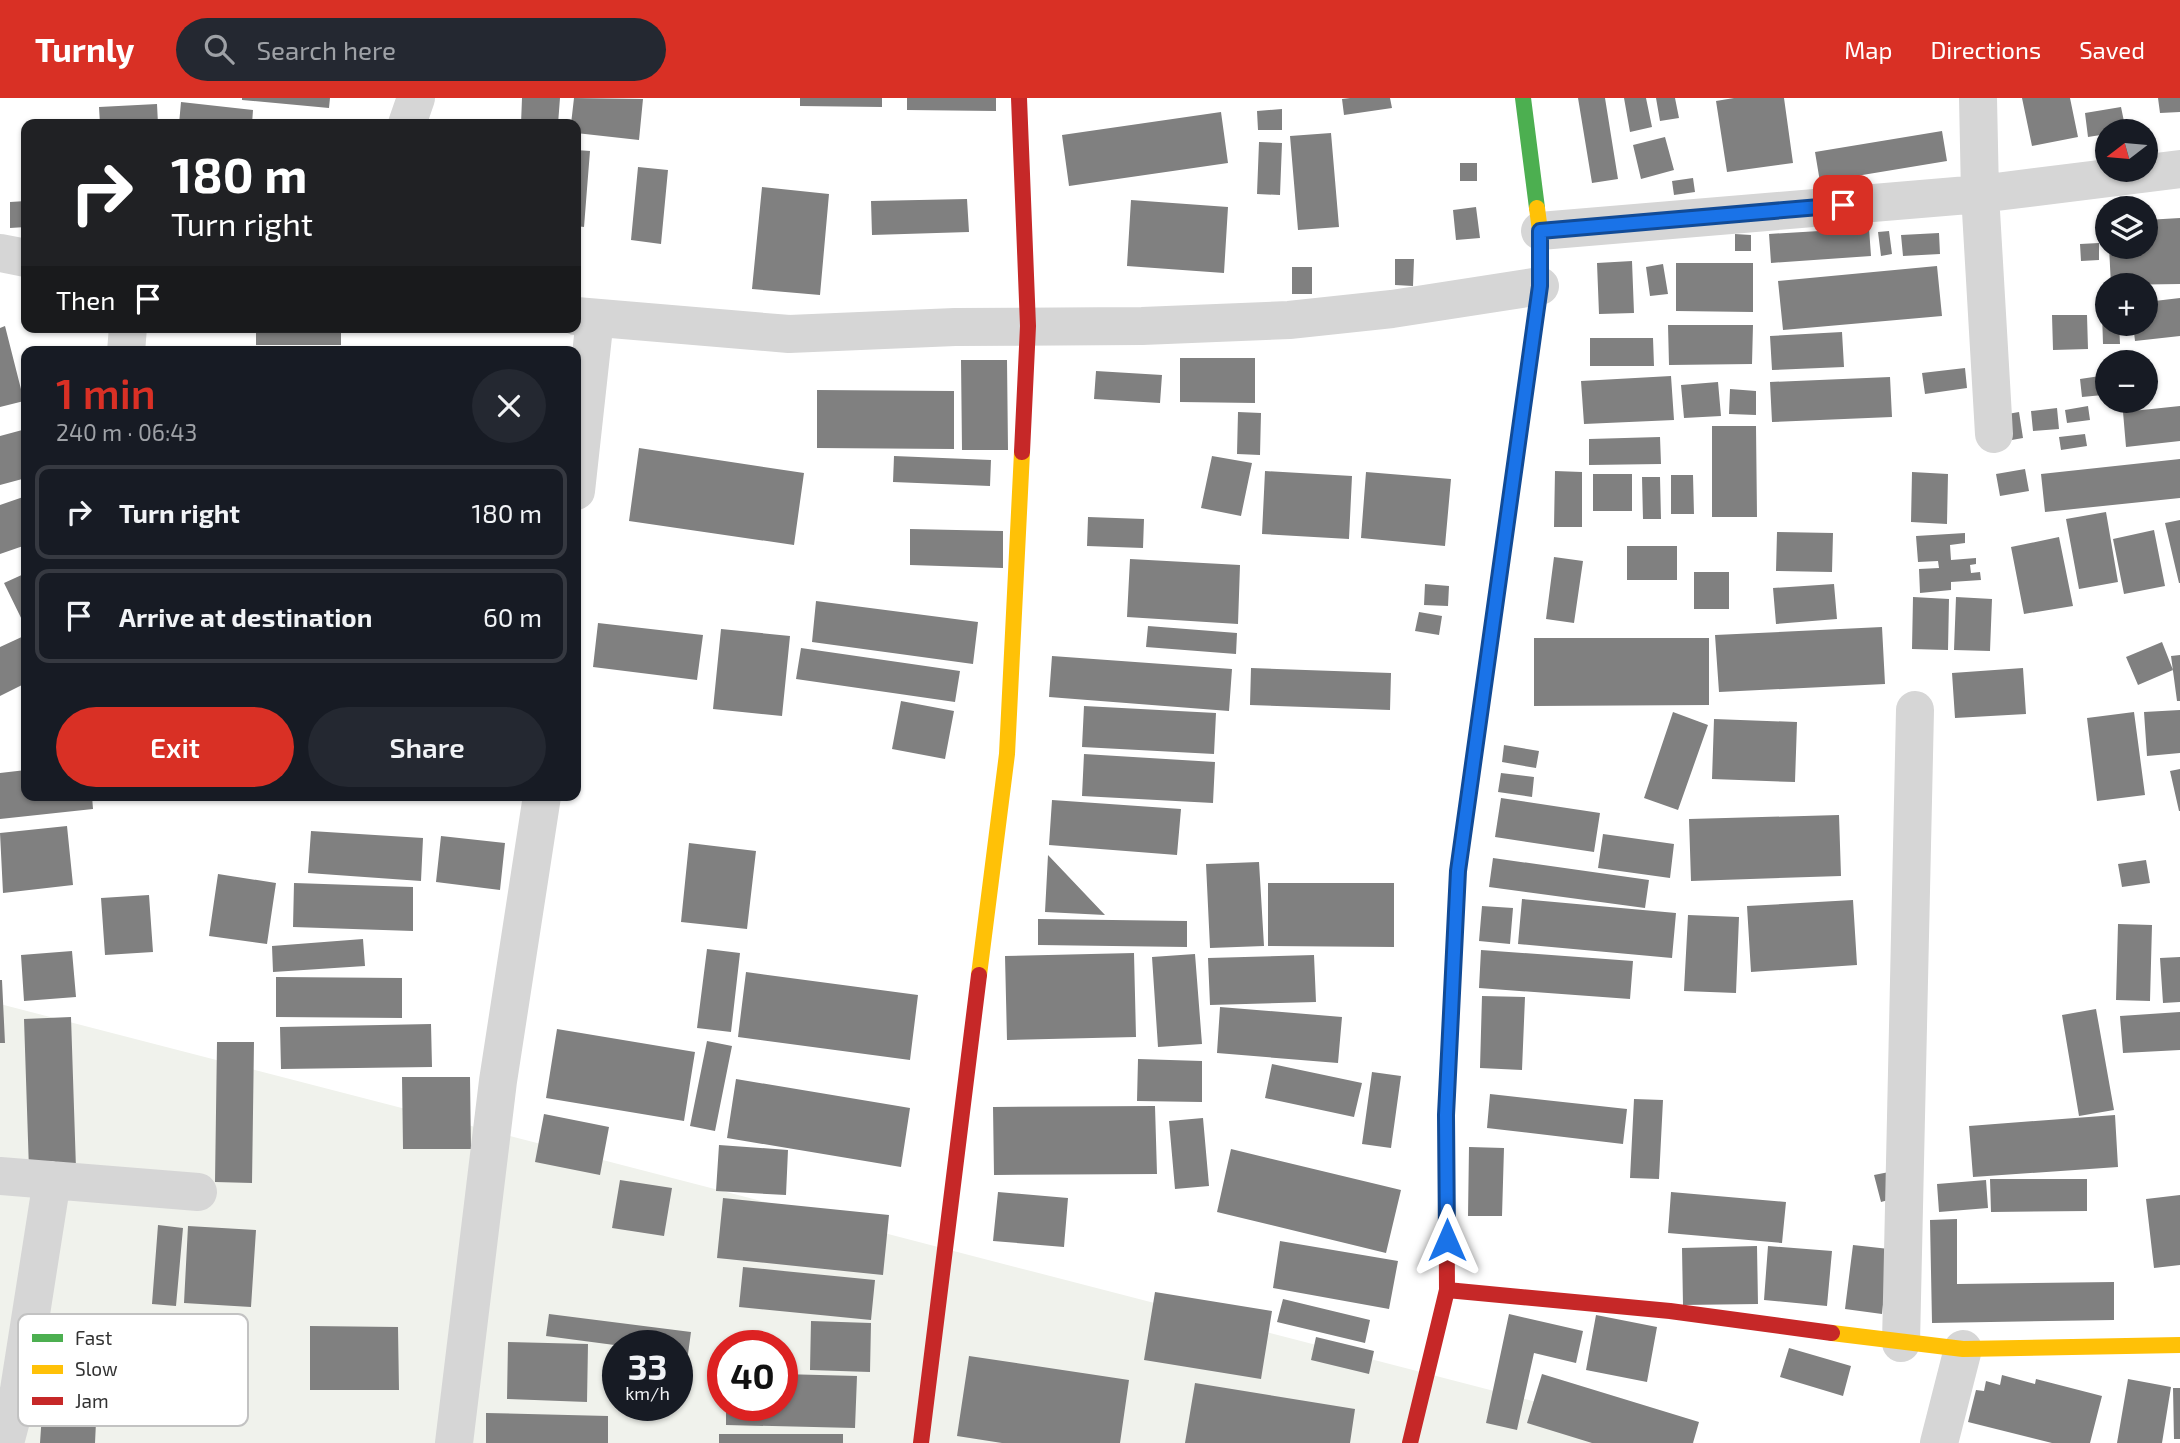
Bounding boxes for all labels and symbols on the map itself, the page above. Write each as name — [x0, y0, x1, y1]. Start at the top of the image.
north arrow — [2095, 119, 2158, 182]
pin — [1813, 175, 1873, 235]
position arrow — [1410, 1203, 1484, 1277]
legend — [18, 1314, 248, 1426]
text: Fast — [75, 1326, 112, 1349]
speed limit sign: 40 — [707, 1330, 798, 1421]
text: Slow — [75, 1357, 118, 1380]
text: Jam — [75, 1389, 109, 1412]

